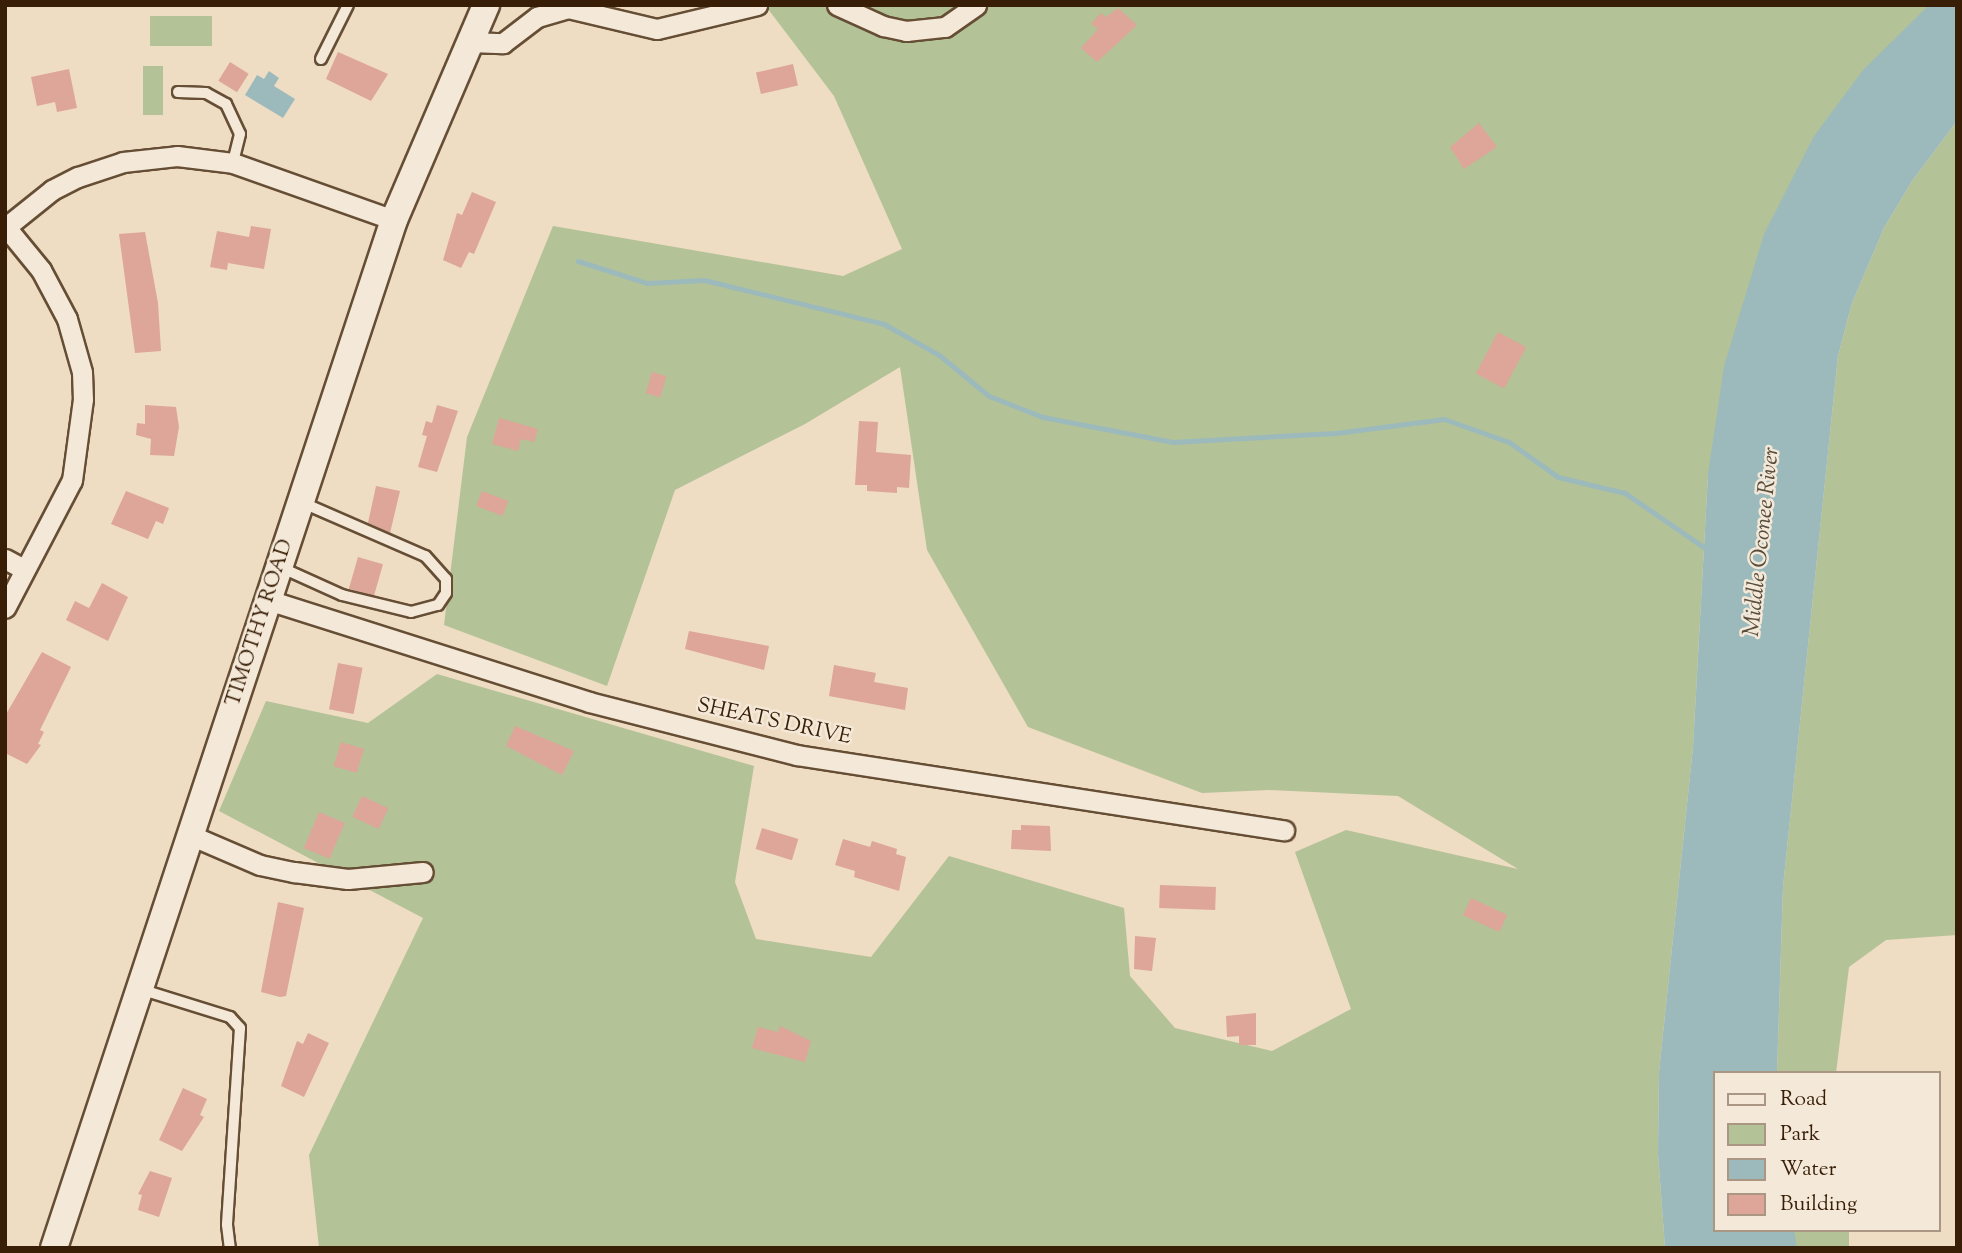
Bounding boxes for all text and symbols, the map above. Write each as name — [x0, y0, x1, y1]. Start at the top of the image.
water label: Middle Oconee River — [1739, 446, 1787, 638]
street label: TIMOTHY ROAD — [221, 536, 299, 710]
street label: SHEATS DRIVE — [695, 693, 853, 751]
legend — [1714, 1071, 1941, 1232]
text: Road — [1780, 1085, 1827, 1115]
text: Park — [1780, 1120, 1820, 1150]
text: Water — [1780, 1155, 1836, 1185]
text: Building — [1780, 1190, 1857, 1220]

